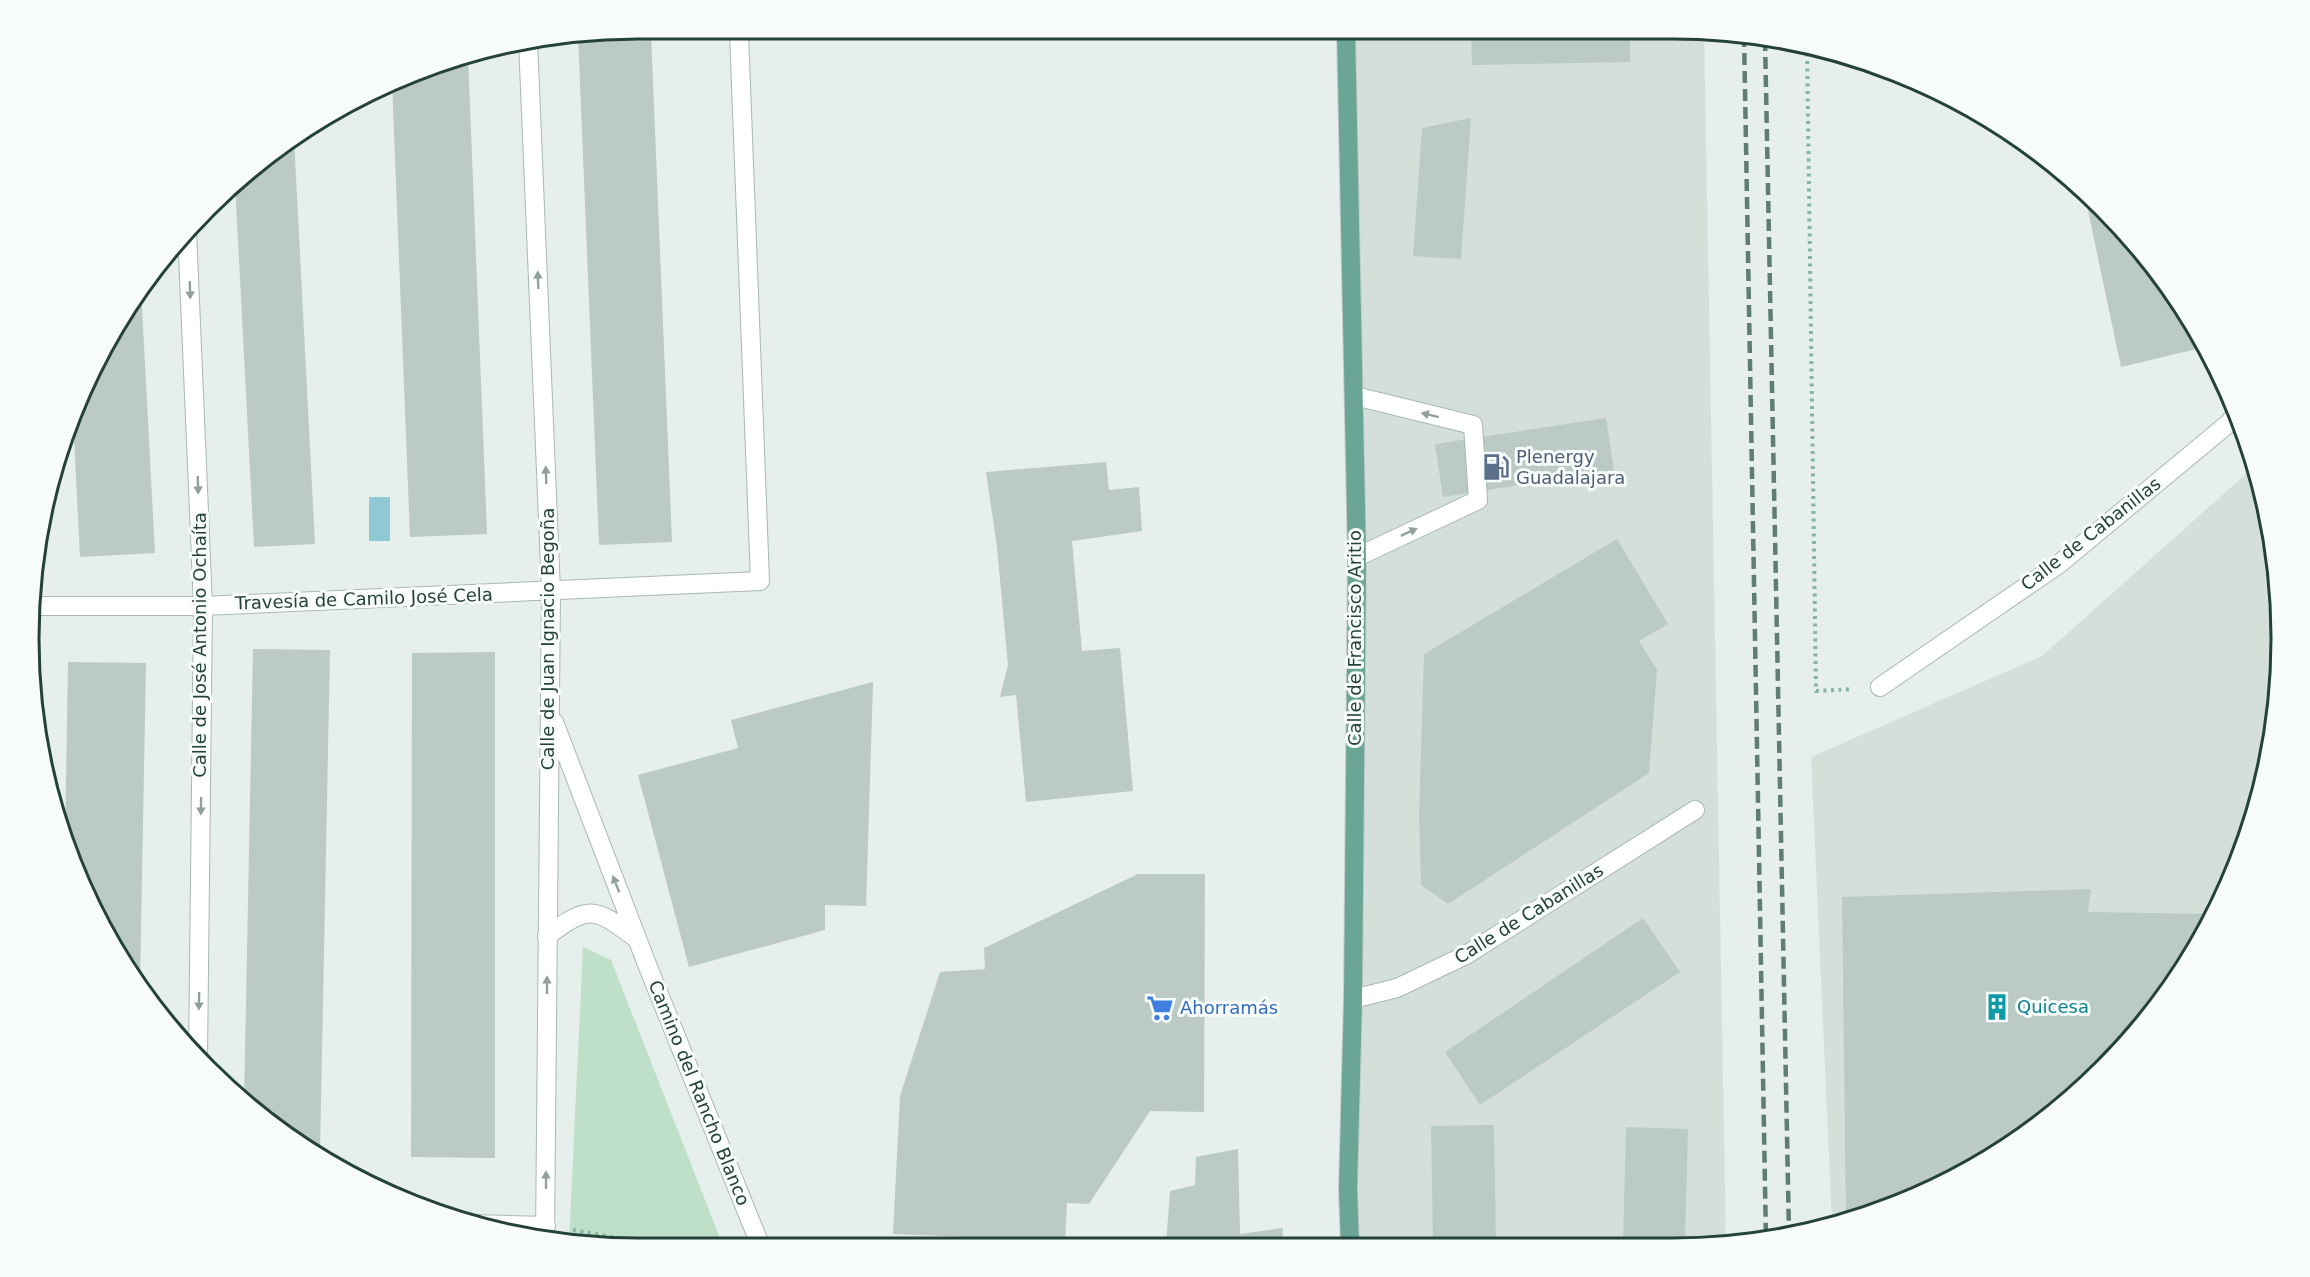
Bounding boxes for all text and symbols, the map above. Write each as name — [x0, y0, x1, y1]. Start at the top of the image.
one-way arrow — [534, 271, 543, 290]
one-way arrow — [185, 280, 194, 299]
one-way arrow — [1421, 409, 1439, 419]
place label: Plenergy Guadalajara — [1516, 446, 1625, 488]
fuel station icon: Plenergy Guadalajara — [1481, 452, 1511, 482]
one-way arrow — [542, 465, 551, 484]
street label: Calle de Cabanillas — [2017, 473, 2165, 595]
one-way arrow — [194, 475, 203, 494]
street label: Calle de Juan Ignacio Begoña — [537, 508, 558, 770]
street label: Calle de José Antonio Ochaíta — [189, 512, 210, 778]
one-way arrow — [1401, 528, 1418, 537]
street label: Calle de Francisco Aritio — [1344, 530, 1365, 746]
street label: Travesía de Camilo José Cela — [234, 584, 493, 614]
one-way arrow — [196, 796, 206, 815]
street label: Calle de Cabanillas — [1450, 859, 1607, 968]
one-way arrow — [611, 875, 620, 893]
one-way arrow — [542, 975, 552, 994]
street label: Camino del Rancho Blanco — [645, 977, 754, 1208]
one-way arrow — [194, 991, 204, 1010]
building icon: Quicesa — [1982, 992, 2012, 1022]
supermarket icon: Ahorramás — [1145, 993, 1175, 1023]
place label: Quicesa — [2017, 996, 2089, 1017]
place label: Ahorramás — [1180, 997, 1278, 1018]
one-way arrow — [541, 1170, 551, 1189]

